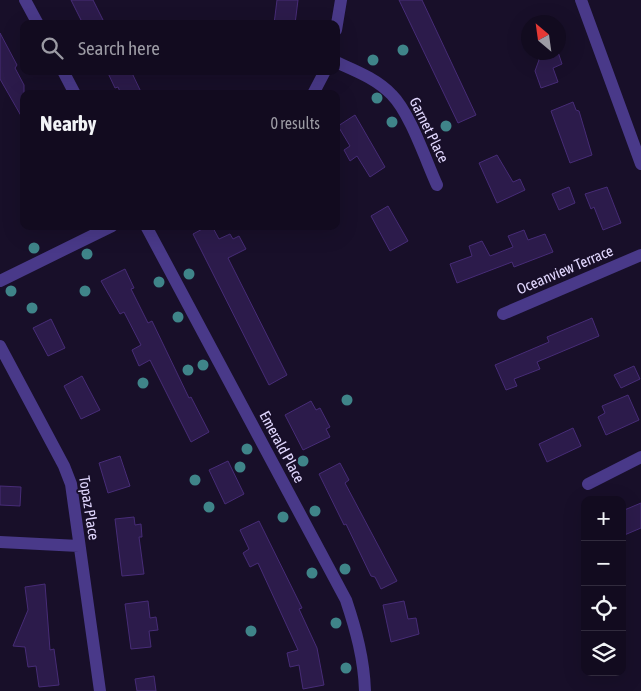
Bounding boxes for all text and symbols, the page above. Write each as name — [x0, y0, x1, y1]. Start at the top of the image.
north arrow — [521, 15, 566, 60]
search box — [20, 20, 340, 75]
icon: search — [38, 34, 66, 62]
text: Search here — [78, 37, 160, 59]
street label: Garnet Place — [406, 94, 453, 165]
text: Nearby — [40, 111, 96, 135]
text: 0 results — [270, 114, 320, 132]
street label: Oceanview Terrace — [514, 242, 616, 297]
street label: Emerald Place — [256, 408, 309, 486]
street label: Topaz Place — [76, 475, 103, 542]
map controls — [581, 496, 626, 676]
button: + — [581, 496, 626, 541]
button: − — [581, 541, 626, 586]
button: locate — [581, 586, 626, 631]
button: layers — [581, 631, 626, 676]

